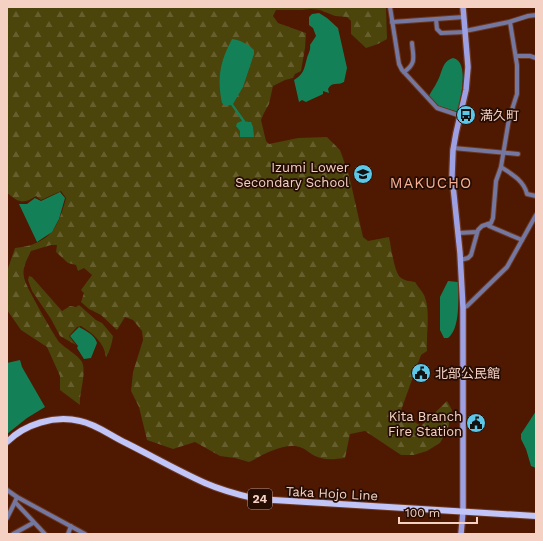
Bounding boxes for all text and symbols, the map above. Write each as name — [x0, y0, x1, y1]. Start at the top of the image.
bus stop icon: 満久町 — [455, 104, 477, 126]
place label: 満久町 — [480, 108, 519, 123]
place label: Izumi Lower Secondary School — [235, 160, 349, 190]
school or university icon: Izumi Lower Secondary School — [352, 163, 374, 185]
district label: MAKUCHO — [390, 174, 472, 192]
public building icon: 北部公民館 — [410, 362, 432, 384]
place label: 北部公民館 — [435, 366, 500, 381]
place label: Kita Branch Fire Station — [388, 409, 462, 439]
public building icon: Kita Branch Fire Station — [465, 412, 487, 434]
street label: Taka Hojo Line — [285, 484, 378, 503]
road number: 24 — [248, 489, 272, 509]
scale bar — [399, 499, 477, 525]
text: 100 m — [405, 506, 440, 520]

